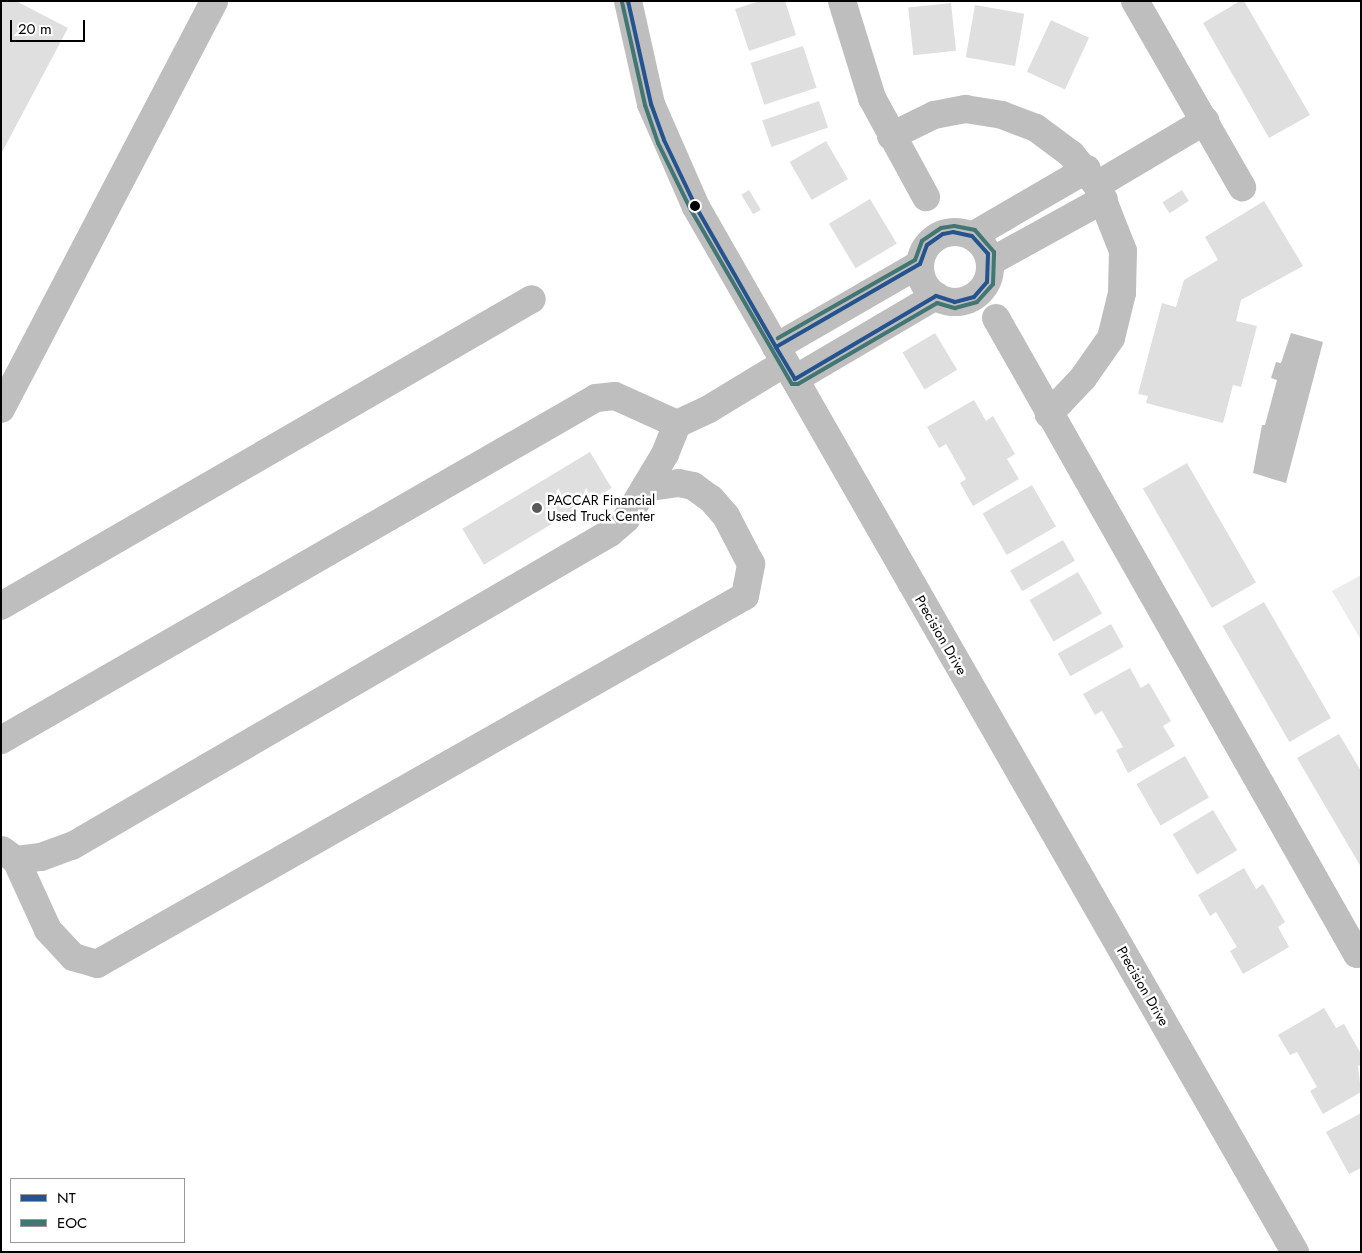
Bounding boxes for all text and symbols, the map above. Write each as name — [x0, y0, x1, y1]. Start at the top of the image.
scale bar — [12, 10, 88, 42]
text: 20 m — [18, 18, 52, 40]
unlabelled marker — [690, 201, 700, 211]
place label: PACCAR Financial Used Truck Center — [547, 492, 655, 524]
marker: PACCAR Financial Used Truck Center — [531, 502, 543, 514]
street label: Precision Drive — [911, 592, 971, 678]
street label: Precision Drive — [1113, 943, 1173, 1029]
legend — [10, 1178, 185, 1243]
text: NT — [57, 1187, 76, 1209]
text: EOC — [57, 1212, 87, 1234]

